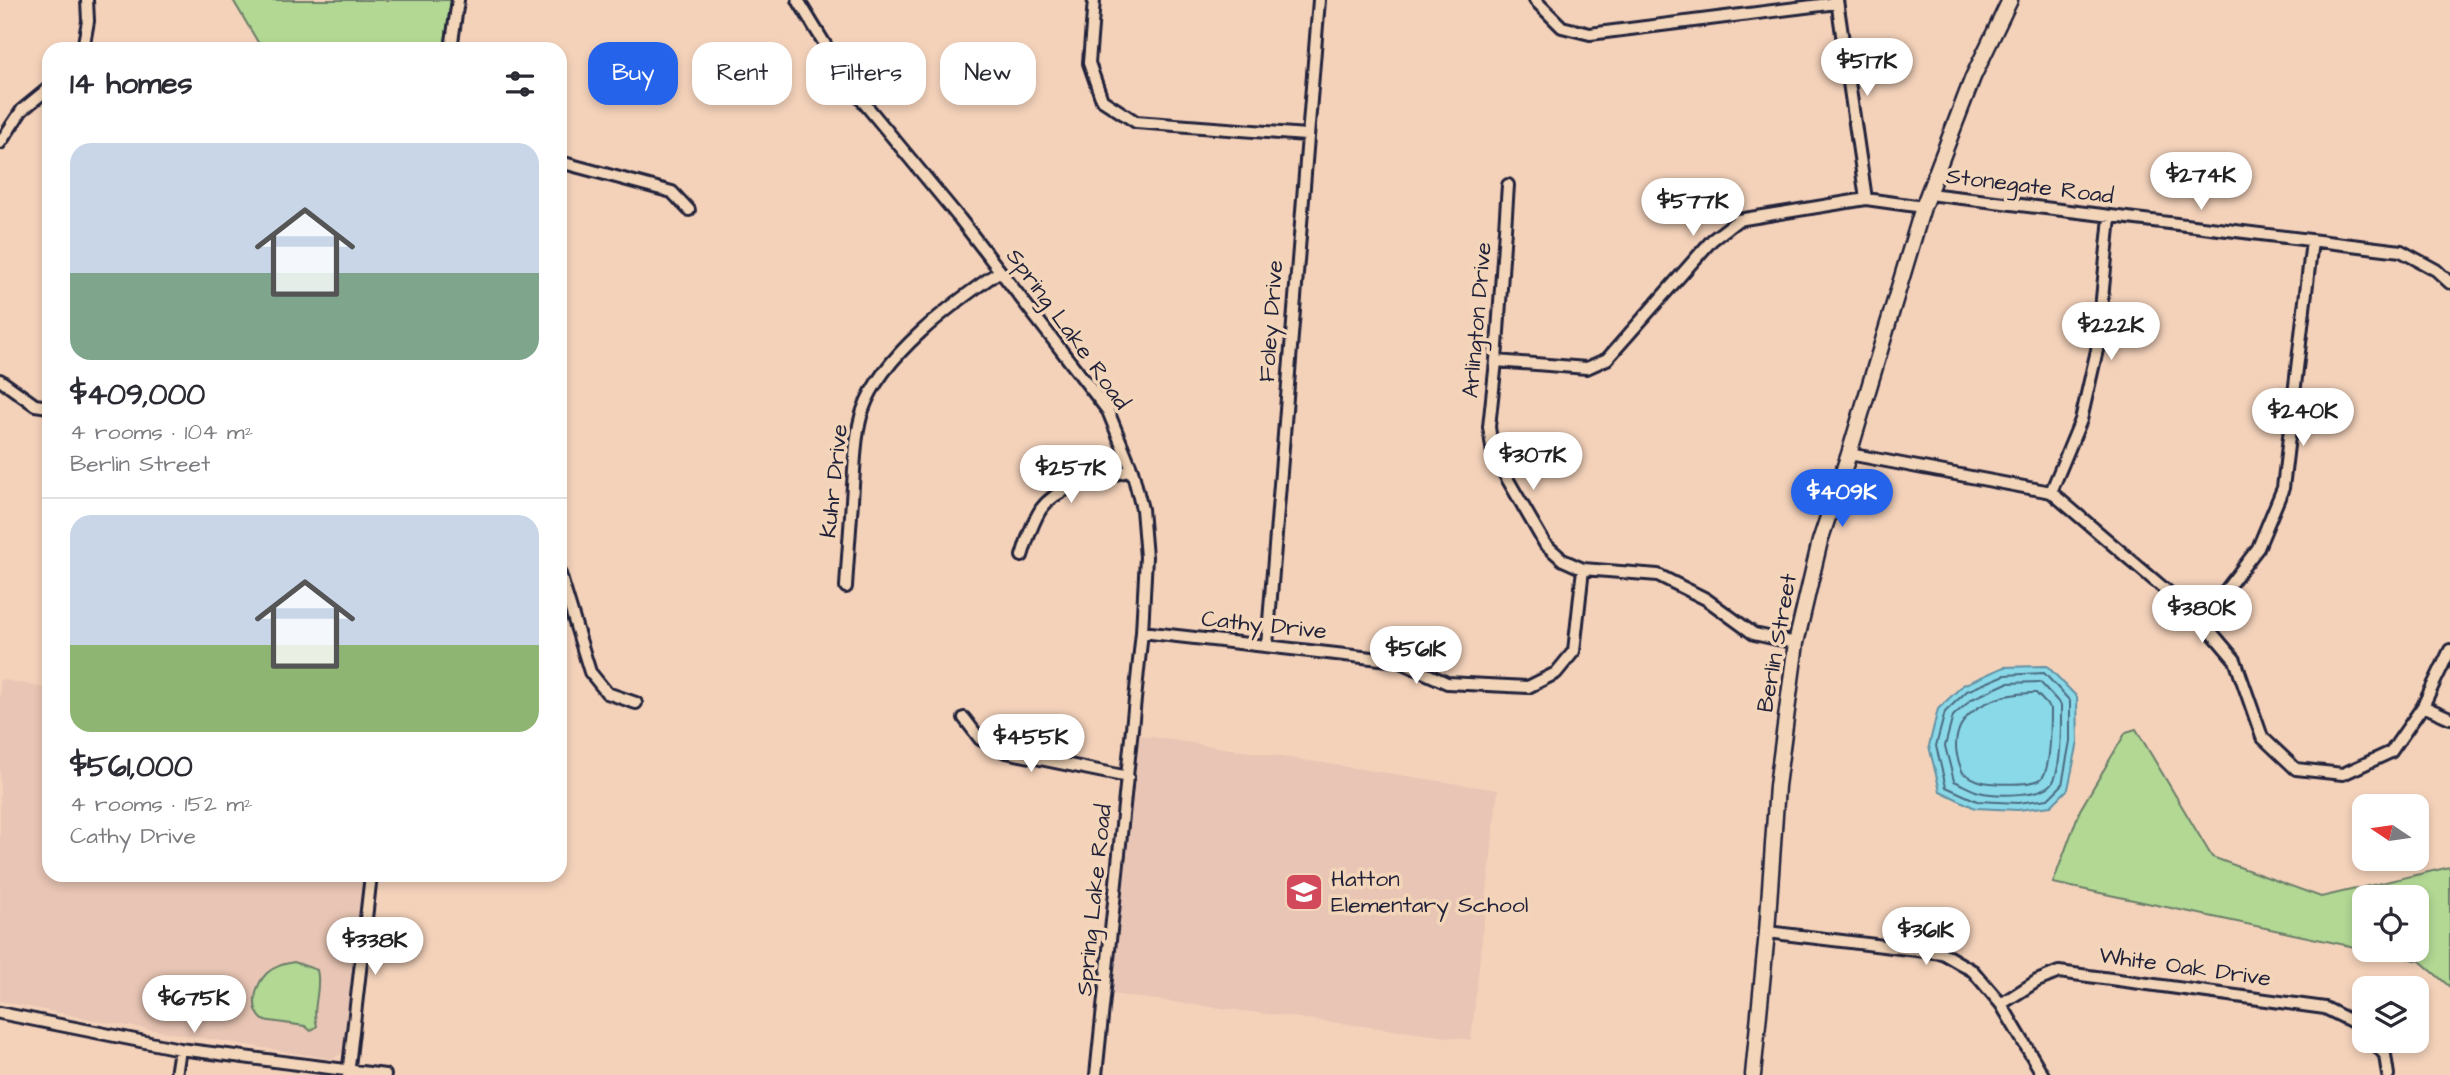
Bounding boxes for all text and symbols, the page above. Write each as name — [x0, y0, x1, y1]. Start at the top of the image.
pin: $517K — [1818, 38, 1916, 98]
chip: Buy — [588, 42, 678, 105]
chip: Rent — [692, 42, 792, 105]
chip: Filters — [806, 42, 926, 105]
chip: New — [940, 42, 1036, 105]
text: $517K — [1837, 45, 1897, 77]
text: 14 homes — [70, 63, 193, 105]
icon: filters — [501, 65, 539, 103]
pin: $274K — [2152, 152, 2250, 212]
text: $274K — [2166, 159, 2236, 191]
street label: Stonegate Road — [1944, 160, 2116, 213]
pin: $577K — [1644, 178, 1742, 238]
text: $577K — [1657, 185, 1729, 217]
icon: home — [242, 189, 368, 315]
street label: Arlington Drive — [1454, 241, 1501, 399]
street label: Spring Lake Road — [998, 242, 1138, 417]
street label: Foley Drive — [1251, 259, 1292, 383]
pin: $222K — [2062, 302, 2160, 362]
text: $222K — [2078, 309, 2144, 341]
text: $409,000 — [70, 374, 205, 416]
pin: $240K — [2254, 388, 2352, 448]
text: $240K — [2268, 395, 2338, 427]
text: 4 rooms · 104 m² — [70, 416, 253, 448]
street label: Kuhr Drive — [812, 422, 856, 540]
pin: $307K — [1484, 433, 1582, 492]
text: $307K — [1499, 439, 1567, 471]
pin: $257K — [1022, 446, 1120, 505]
text: Berlin Street — [70, 448, 210, 480]
text: $257K — [1036, 452, 1106, 484]
pin: $409K — [1793, 470, 1891, 529]
text: $409K — [1807, 476, 1877, 508]
icon: home — [242, 561, 368, 687]
street label: Berlin Street — [1749, 570, 1805, 715]
pin: $380K — [2153, 586, 2251, 645]
text: $380K — [2168, 592, 2236, 624]
street label: Cathy Drive — [1200, 603, 1328, 648]
pin: $561K — [1367, 626, 1465, 686]
text: $561K — [1386, 633, 1446, 665]
pin: $455K — [982, 714, 1080, 774]
text: $455K — [994, 721, 1068, 753]
text: $561,000 — [70, 746, 193, 788]
text: 4 rooms · 152 m² — [70, 788, 253, 820]
north arrow — [2352, 794, 2429, 872]
map controls — [2352, 794, 2429, 1053]
street label: Spring Lake Road — [1068, 802, 1121, 998]
text: Cathy Drive — [70, 820, 196, 852]
place label: Hatton Elementary School — [1331, 863, 1528, 922]
school or university icon: Hatton Elementary School — [1283, 871, 1325, 913]
button: locate — [2352, 885, 2429, 962]
pin: $361K — [1877, 908, 1975, 967]
text: $361K — [1898, 914, 1954, 946]
pin: $338K — [326, 918, 424, 977]
text: $338K — [342, 924, 408, 956]
street label: White Oak Drive — [2097, 939, 2273, 995]
pin: $675K — [145, 976, 243, 1035]
button: layers — [2352, 976, 2429, 1053]
text: $675K — [158, 982, 230, 1014]

